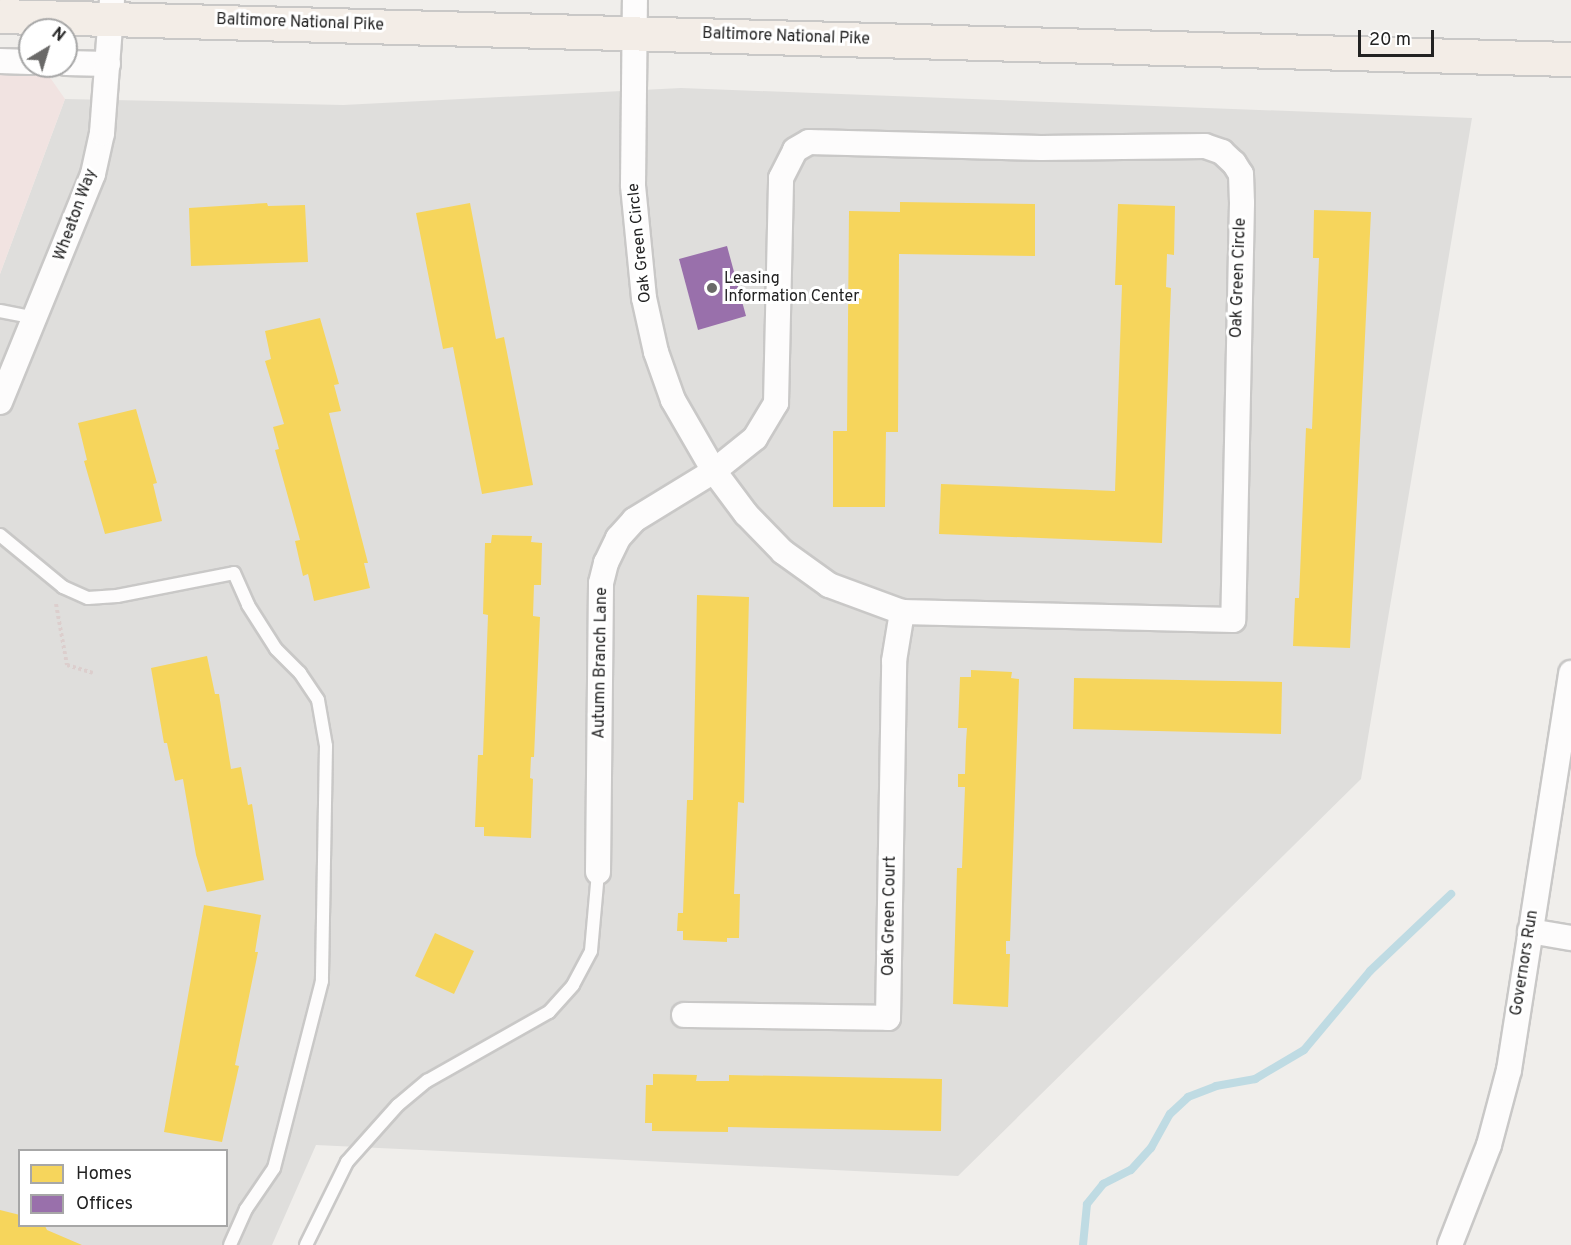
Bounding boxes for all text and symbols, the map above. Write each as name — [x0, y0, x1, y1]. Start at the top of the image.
street label: Baltimore National Pike — [216, 10, 384, 36]
north arrow — [18, 18, 78, 78]
scale bar — [1361, 18, 1438, 56]
text: N — [47, 24, 69, 47]
street label: Baltimore National Pike — [702, 24, 870, 50]
text: 20 m — [1369, 29, 1411, 52]
street label: Wheaton Way — [50, 166, 102, 264]
street label: Oak Green Circle — [624, 182, 656, 304]
street label: Oak Green Circle — [1227, 218, 1251, 338]
place label: Leasing Information Center — [724, 269, 860, 307]
marker: Leasing Information Center — [705, 281, 719, 295]
street label: Autumn Branch Lane — [590, 587, 612, 739]
street label: Oak Green Court — [879, 856, 901, 976]
street label: Governors Run — [1507, 909, 1543, 1017]
legend — [18, 1149, 228, 1227]
text: Homes — [76, 1163, 132, 1186]
text: Offices — [76, 1193, 133, 1216]

